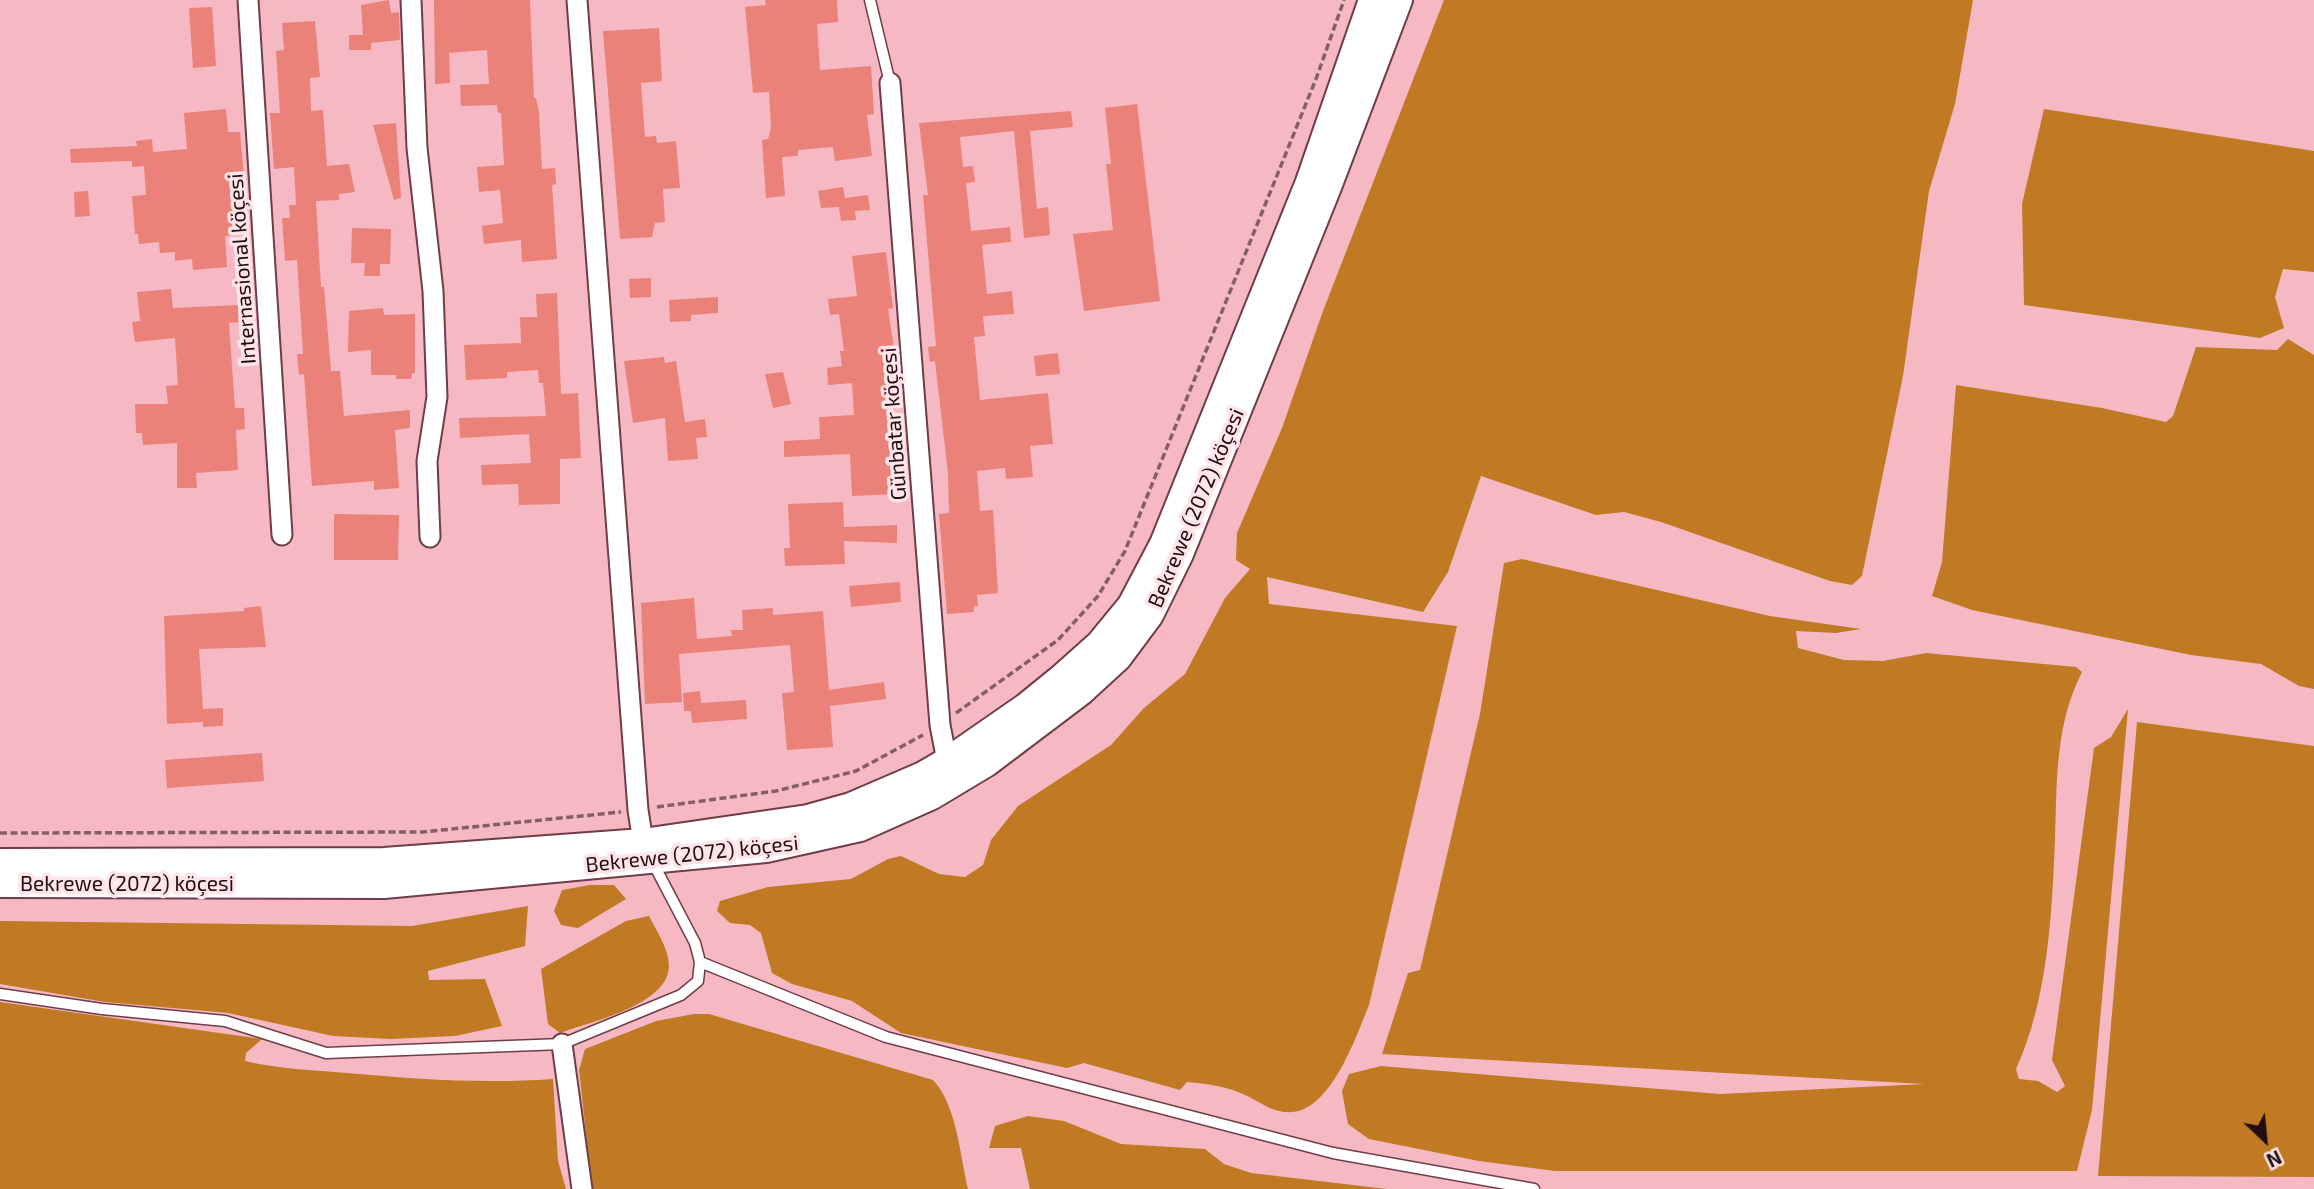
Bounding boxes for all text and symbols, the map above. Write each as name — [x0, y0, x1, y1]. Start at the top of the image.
street label: Internasional köçesi — [223, 173, 261, 365]
street label: Günbatar köçesi — [876, 347, 912, 501]
street label: Bekrewe (2072) köçesi — [1143, 405, 1249, 611]
street label: Bekrewe (2072) köçesi — [584, 830, 800, 878]
street label: Bekrewe (2072) köçesi — [20, 871, 234, 897]
north arrow — [2230, 1105, 2300, 1175]
text: N — [2263, 1146, 2286, 1173]

